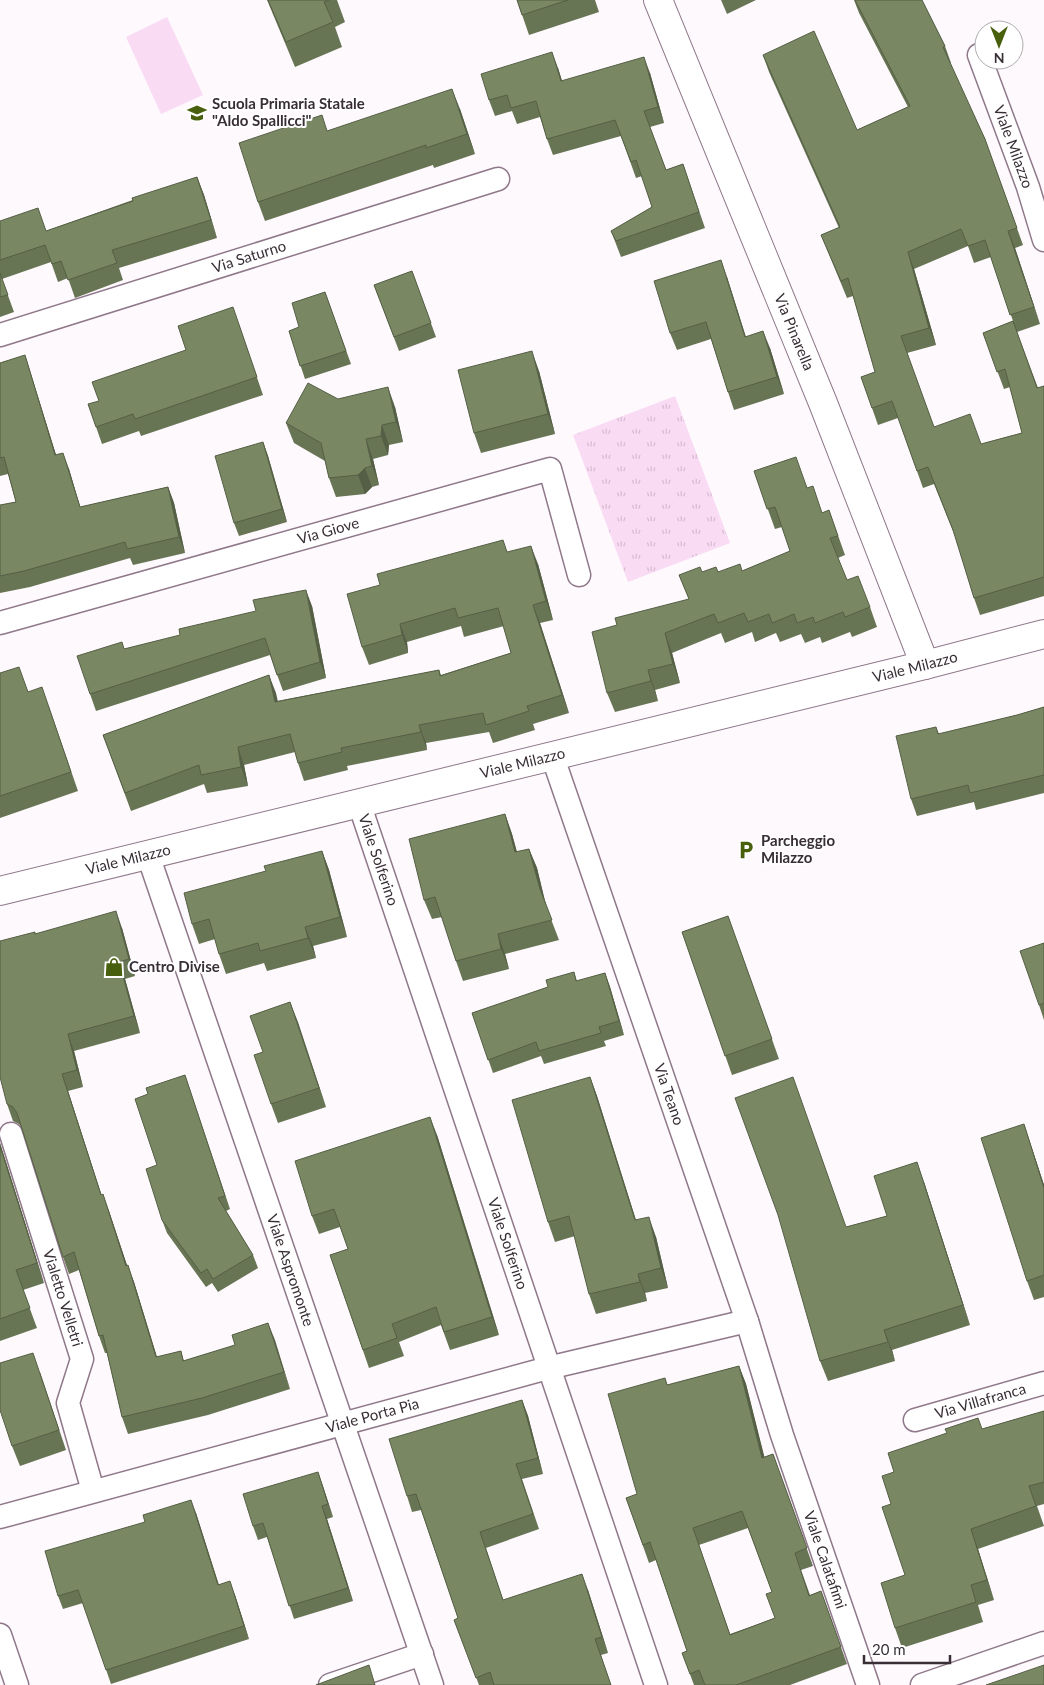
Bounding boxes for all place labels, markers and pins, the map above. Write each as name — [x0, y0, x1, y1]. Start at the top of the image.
place label: Scuola Primaria Statale "Aldo Spallicci" — [212, 94, 365, 129]
school or university icon: Scuola Primaria Statale "Aldo Spallicci" — [186, 102, 208, 124]
place label: Parcheggio Milazzo — [761, 831, 835, 866]
parking icon: Parcheggio Milazzo — [735, 839, 757, 861]
shop icon: Centro Divise — [103, 956, 125, 978]
place label: Centro Divise — [129, 957, 220, 975]

